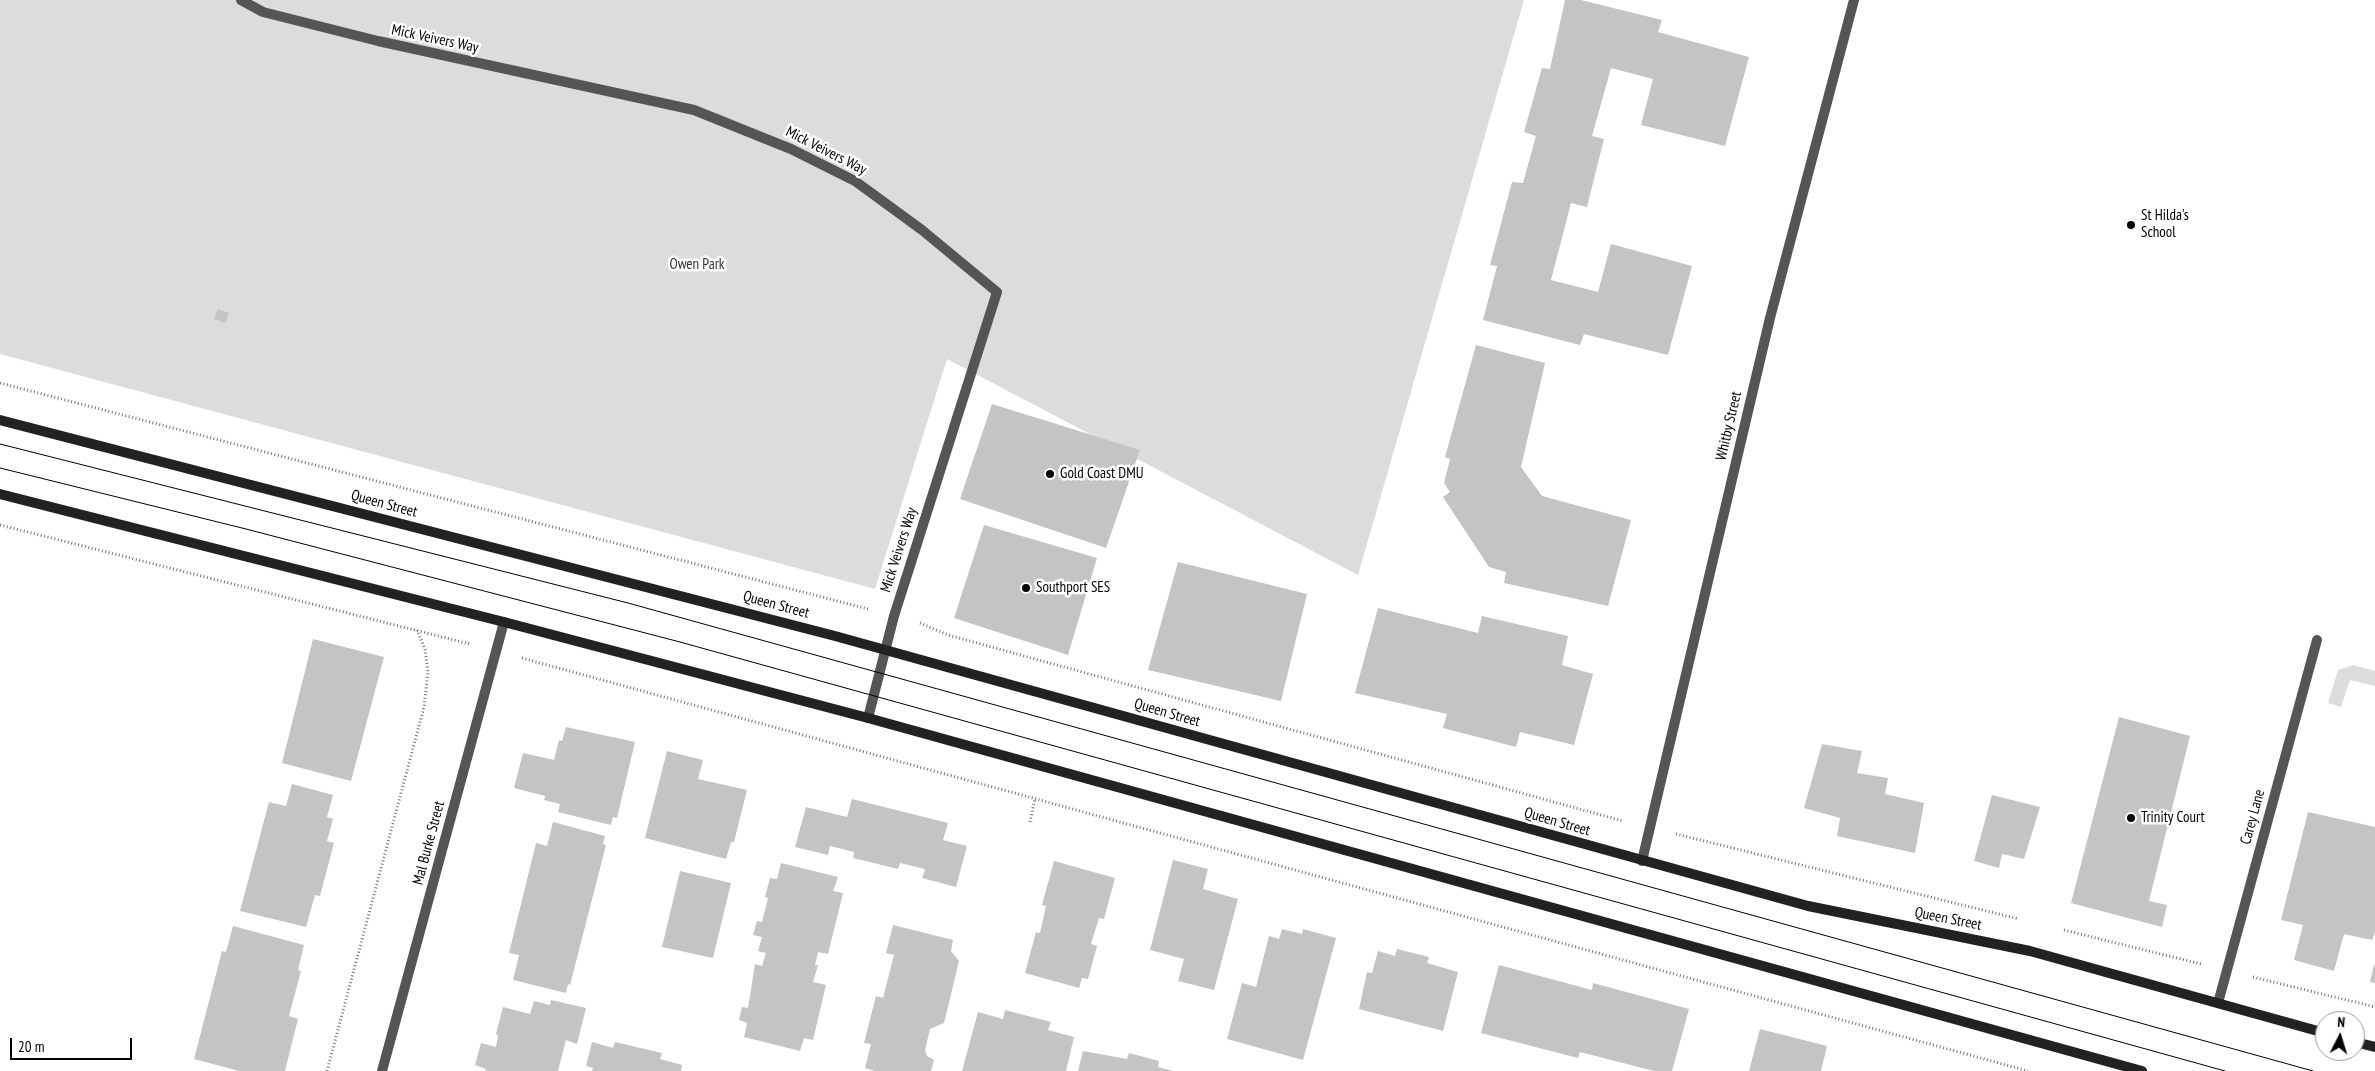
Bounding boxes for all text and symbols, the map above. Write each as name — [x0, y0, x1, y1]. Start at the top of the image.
street label: Mick Veivers Way — [390, 21, 480, 57]
street label: Mick Veivers Way — [783, 123, 869, 179]
place label: St Hilda's School — [2141, 207, 2189, 242]
marker: St Hilda's School — [2125, 219, 2137, 231]
park label: Owen Park — [669, 256, 725, 274]
street label: Whitby Street — [1712, 390, 1746, 462]
place label: Gold Coast DMU — [1060, 465, 1144, 483]
marker: Gold Coast DMU — [1044, 468, 1056, 480]
street label: Queen Street — [349, 487, 419, 521]
street label: Mick Veivers Way — [877, 505, 921, 595]
place label: Southport SES — [1036, 579, 1110, 597]
marker: Southport SES — [1020, 582, 1032, 594]
street label: Queen Street — [741, 588, 811, 622]
street label: Queen Street — [1132, 695, 1202, 731]
street label: Carey Lane — [2237, 787, 2269, 847]
street label: Mal Burke Street — [409, 799, 449, 887]
street label: Queen Street — [1522, 804, 1592, 840]
place label: Trinity Court — [2141, 809, 2205, 827]
marker: Trinity Court — [2125, 812, 2137, 824]
street label: Queen Street — [1913, 904, 1983, 934]
north arrow — [2315, 1011, 2365, 1061]
text: N — [2337, 1013, 2346, 1031]
scale bar — [12, 1028, 135, 1060]
text: 20 m — [18, 1037, 44, 1056]

